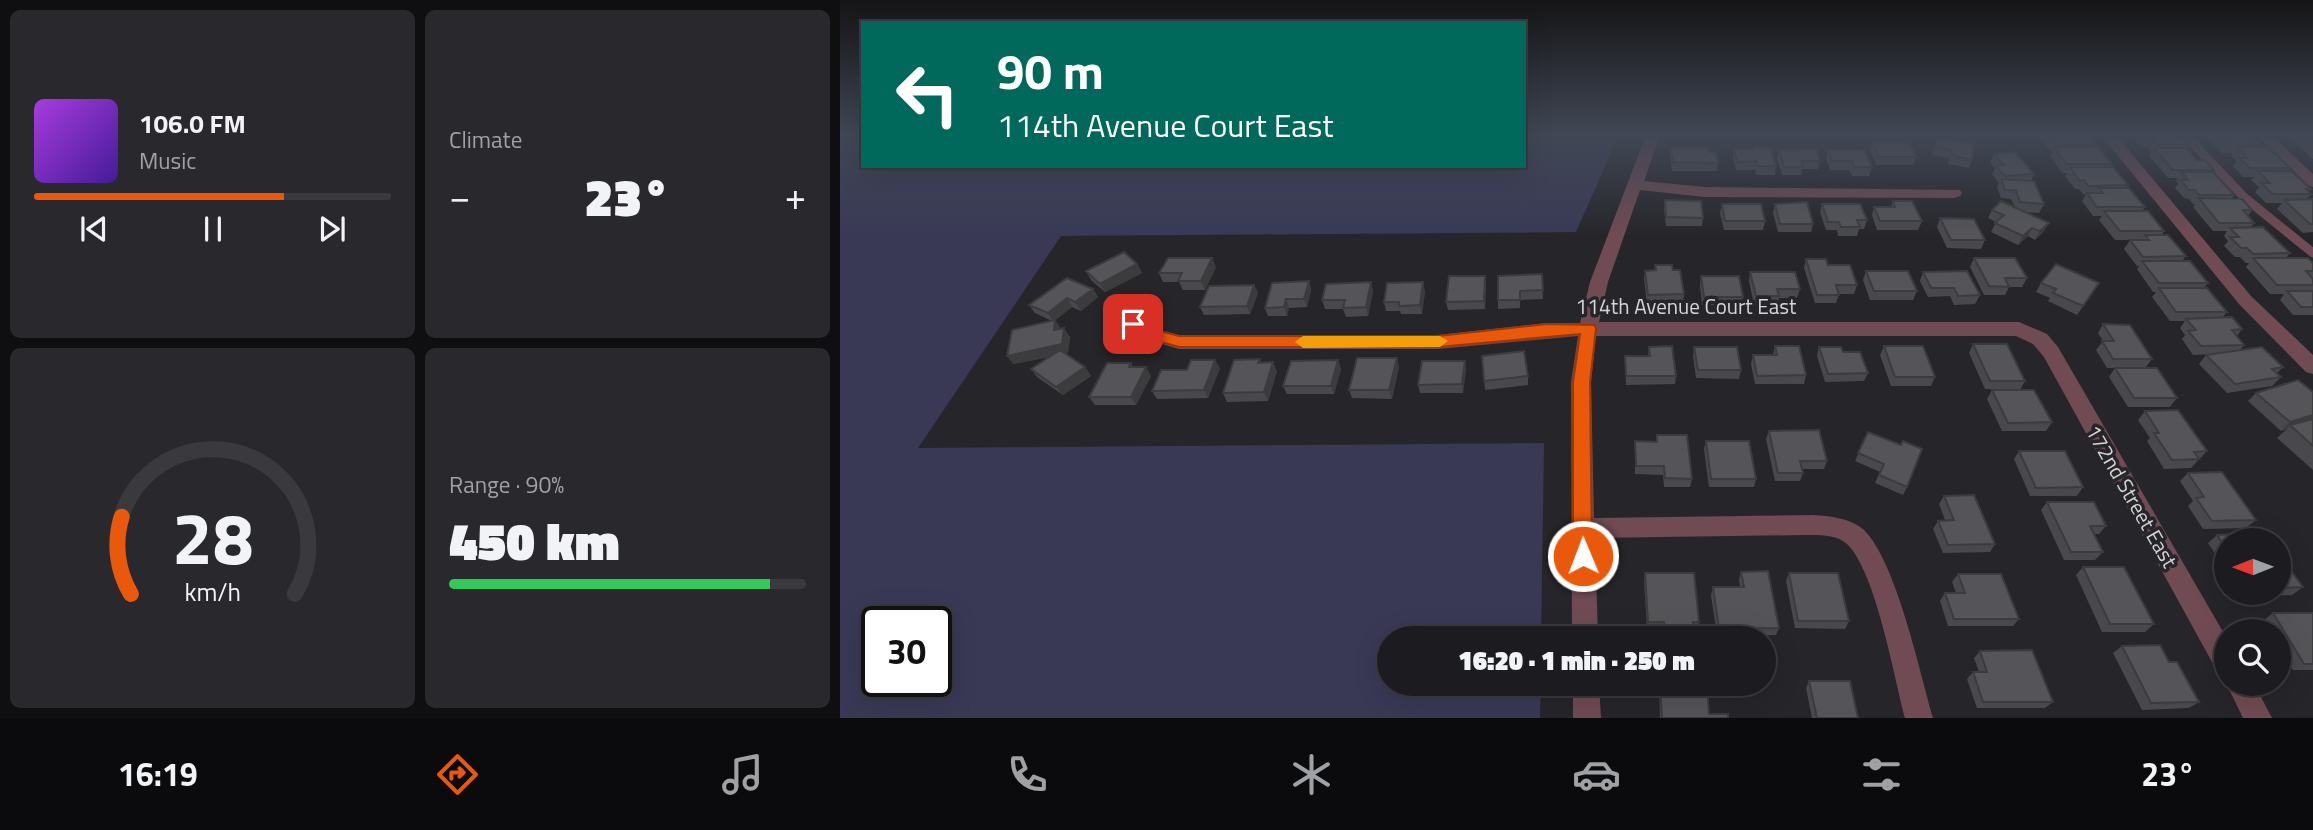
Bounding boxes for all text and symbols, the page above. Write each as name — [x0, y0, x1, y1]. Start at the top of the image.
text: 90 m — [997, 33, 1104, 108]
icon: left — [882, 49, 973, 140]
text: 114th Avenue Court East — [997, 101, 1334, 149]
text: 106.0 FM — [139, 104, 246, 143]
text: Climate — [449, 122, 522, 157]
text: Music — [139, 143, 196, 178]
text: 23° — [585, 157, 670, 236]
text: − — [449, 167, 470, 225]
text: + — [785, 167, 806, 225]
icon: previous — [75, 210, 113, 248]
icon: pause — [194, 210, 232, 248]
icon: next — [313, 210, 351, 248]
street label: 114th Avenue Court East — [1576, 290, 1797, 322]
pin — [1103, 294, 1163, 354]
icon: arrive — [1114, 305, 1152, 343]
street label: 172nd Street East — [2078, 419, 2186, 574]
text: Range · 90% — [449, 467, 564, 502]
text: 28 — [172, 482, 253, 592]
text: 450 km — [449, 501, 620, 580]
position arrow — [1546, 519, 1620, 593]
north arrow — [2214, 528, 2291, 606]
map controls — [2214, 528, 2291, 696]
text: km/h — [184, 573, 241, 611]
speed limit sign: 30 — [861, 606, 952, 697]
button: search — [2214, 619, 2291, 696]
text: 16:20 · 1 min · 250 m — [1458, 641, 1695, 680]
text: 16:19 — [118, 750, 198, 798]
icon: directions — [433, 750, 482, 799]
icon: music — [718, 750, 767, 799]
icon: phone — [1003, 750, 1052, 799]
icon: climate — [1287, 750, 1336, 799]
icon: car — [1572, 750, 1621, 799]
icon: filters — [1857, 750, 1906, 799]
text: 23° — [2141, 750, 2195, 798]

